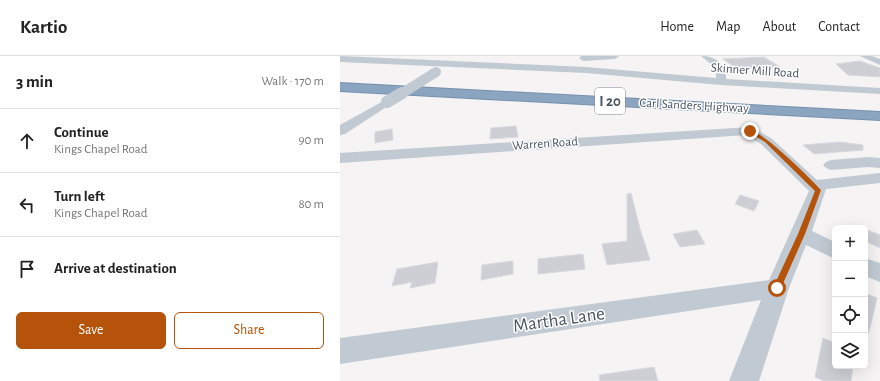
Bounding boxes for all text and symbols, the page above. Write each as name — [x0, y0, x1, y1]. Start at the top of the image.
text: Kartio — [20, 18, 67, 37]
text: Home — [660, 20, 694, 34]
text: Map — [716, 20, 740, 34]
text: About — [762, 20, 796, 34]
text: Contact — [818, 20, 860, 34]
street label: Skinner Mill Road — [710, 61, 800, 81]
text: 3 min — [16, 73, 53, 90]
text: Walk · 170 m — [261, 75, 324, 88]
road number: I 20 — [595, 88, 625, 114]
street label: Carl Sanders Highway — [639, 97, 749, 115]
route end — [741, 122, 759, 140]
text: Continue — [54, 125, 109, 140]
icon: ahead — [16, 130, 38, 152]
text: 90 m — [298, 134, 324, 147]
street label: Warren Road — [512, 135, 579, 153]
text: Kings Chapel Road — [54, 143, 148, 156]
text: Turn left — [54, 189, 105, 204]
icon: left — [16, 194, 38, 216]
text: 80 m — [298, 198, 324, 211]
text: Kings Chapel Road — [54, 207, 148, 220]
map controls — [832, 225, 868, 369]
button: + — [832, 225, 868, 261]
icon: arrive — [16, 258, 38, 280]
text: Arrive at destination — [54, 261, 177, 276]
button: − — [832, 261, 868, 297]
route start — [768, 279, 786, 297]
button: locate — [832, 297, 868, 333]
street label: Martha Lane — [512, 304, 606, 336]
button: Save — [16, 312, 166, 349]
button: Share — [174, 312, 324, 349]
button: layers — [832, 333, 868, 369]

